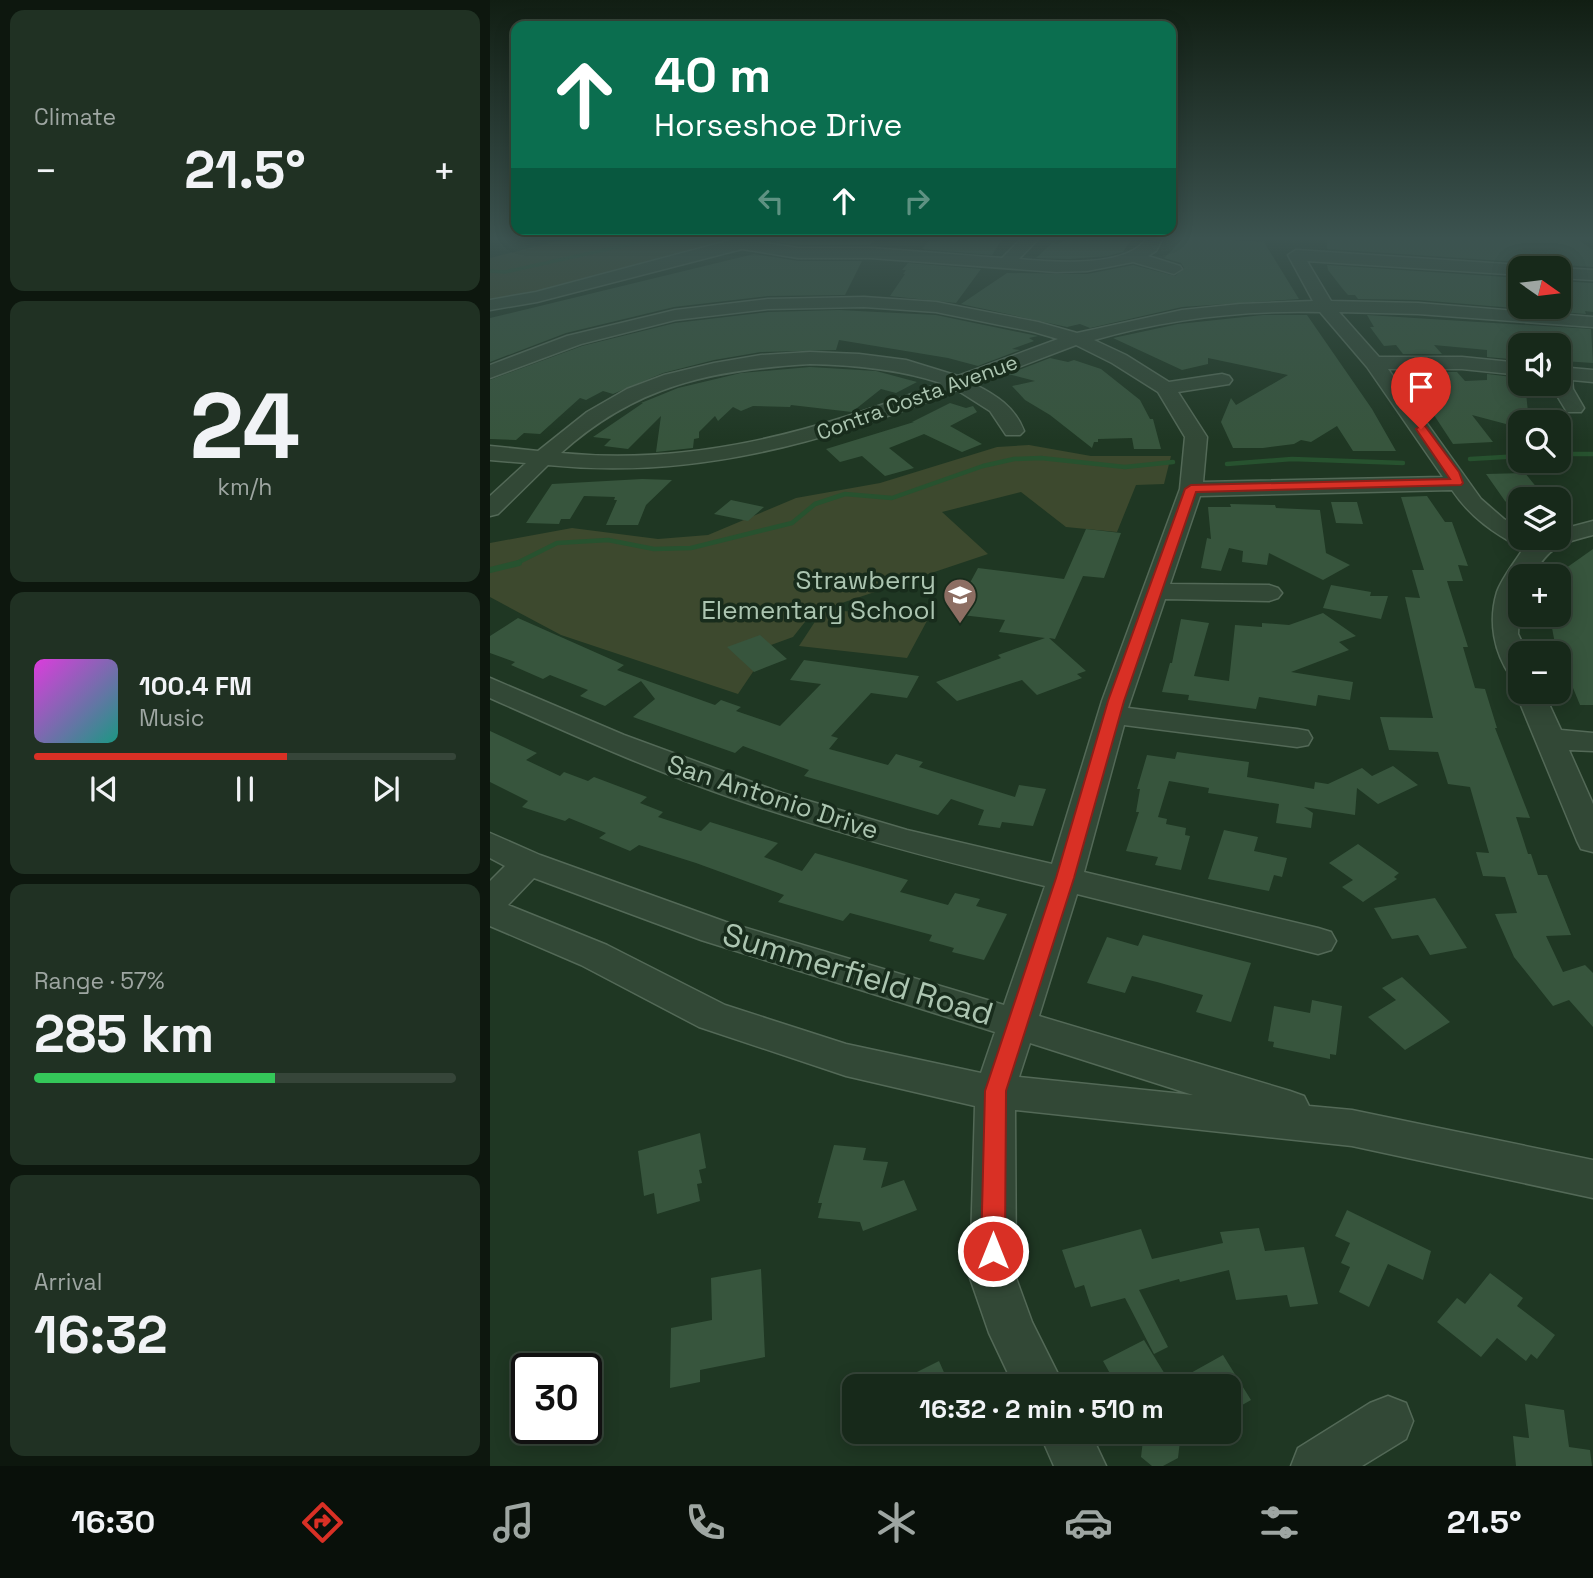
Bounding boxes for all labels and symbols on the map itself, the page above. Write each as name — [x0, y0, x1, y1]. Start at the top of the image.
north arrow — [1508, 256, 1572, 318]
street label: Contra Costa Avenue — [813, 348, 1021, 446]
pin — [1391, 357, 1451, 429]
place label: Strawberry Elementary School — [701, 563, 936, 627]
school or university icon: Strawberry Elementary School — [941, 576, 979, 625]
street label: San Antonio Drive — [663, 747, 883, 847]
street label: Summerfield Road — [718, 914, 998, 1034]
position arrow — [956, 1214, 1030, 1288]
speed limit sign: 30 — [511, 1353, 602, 1444]

